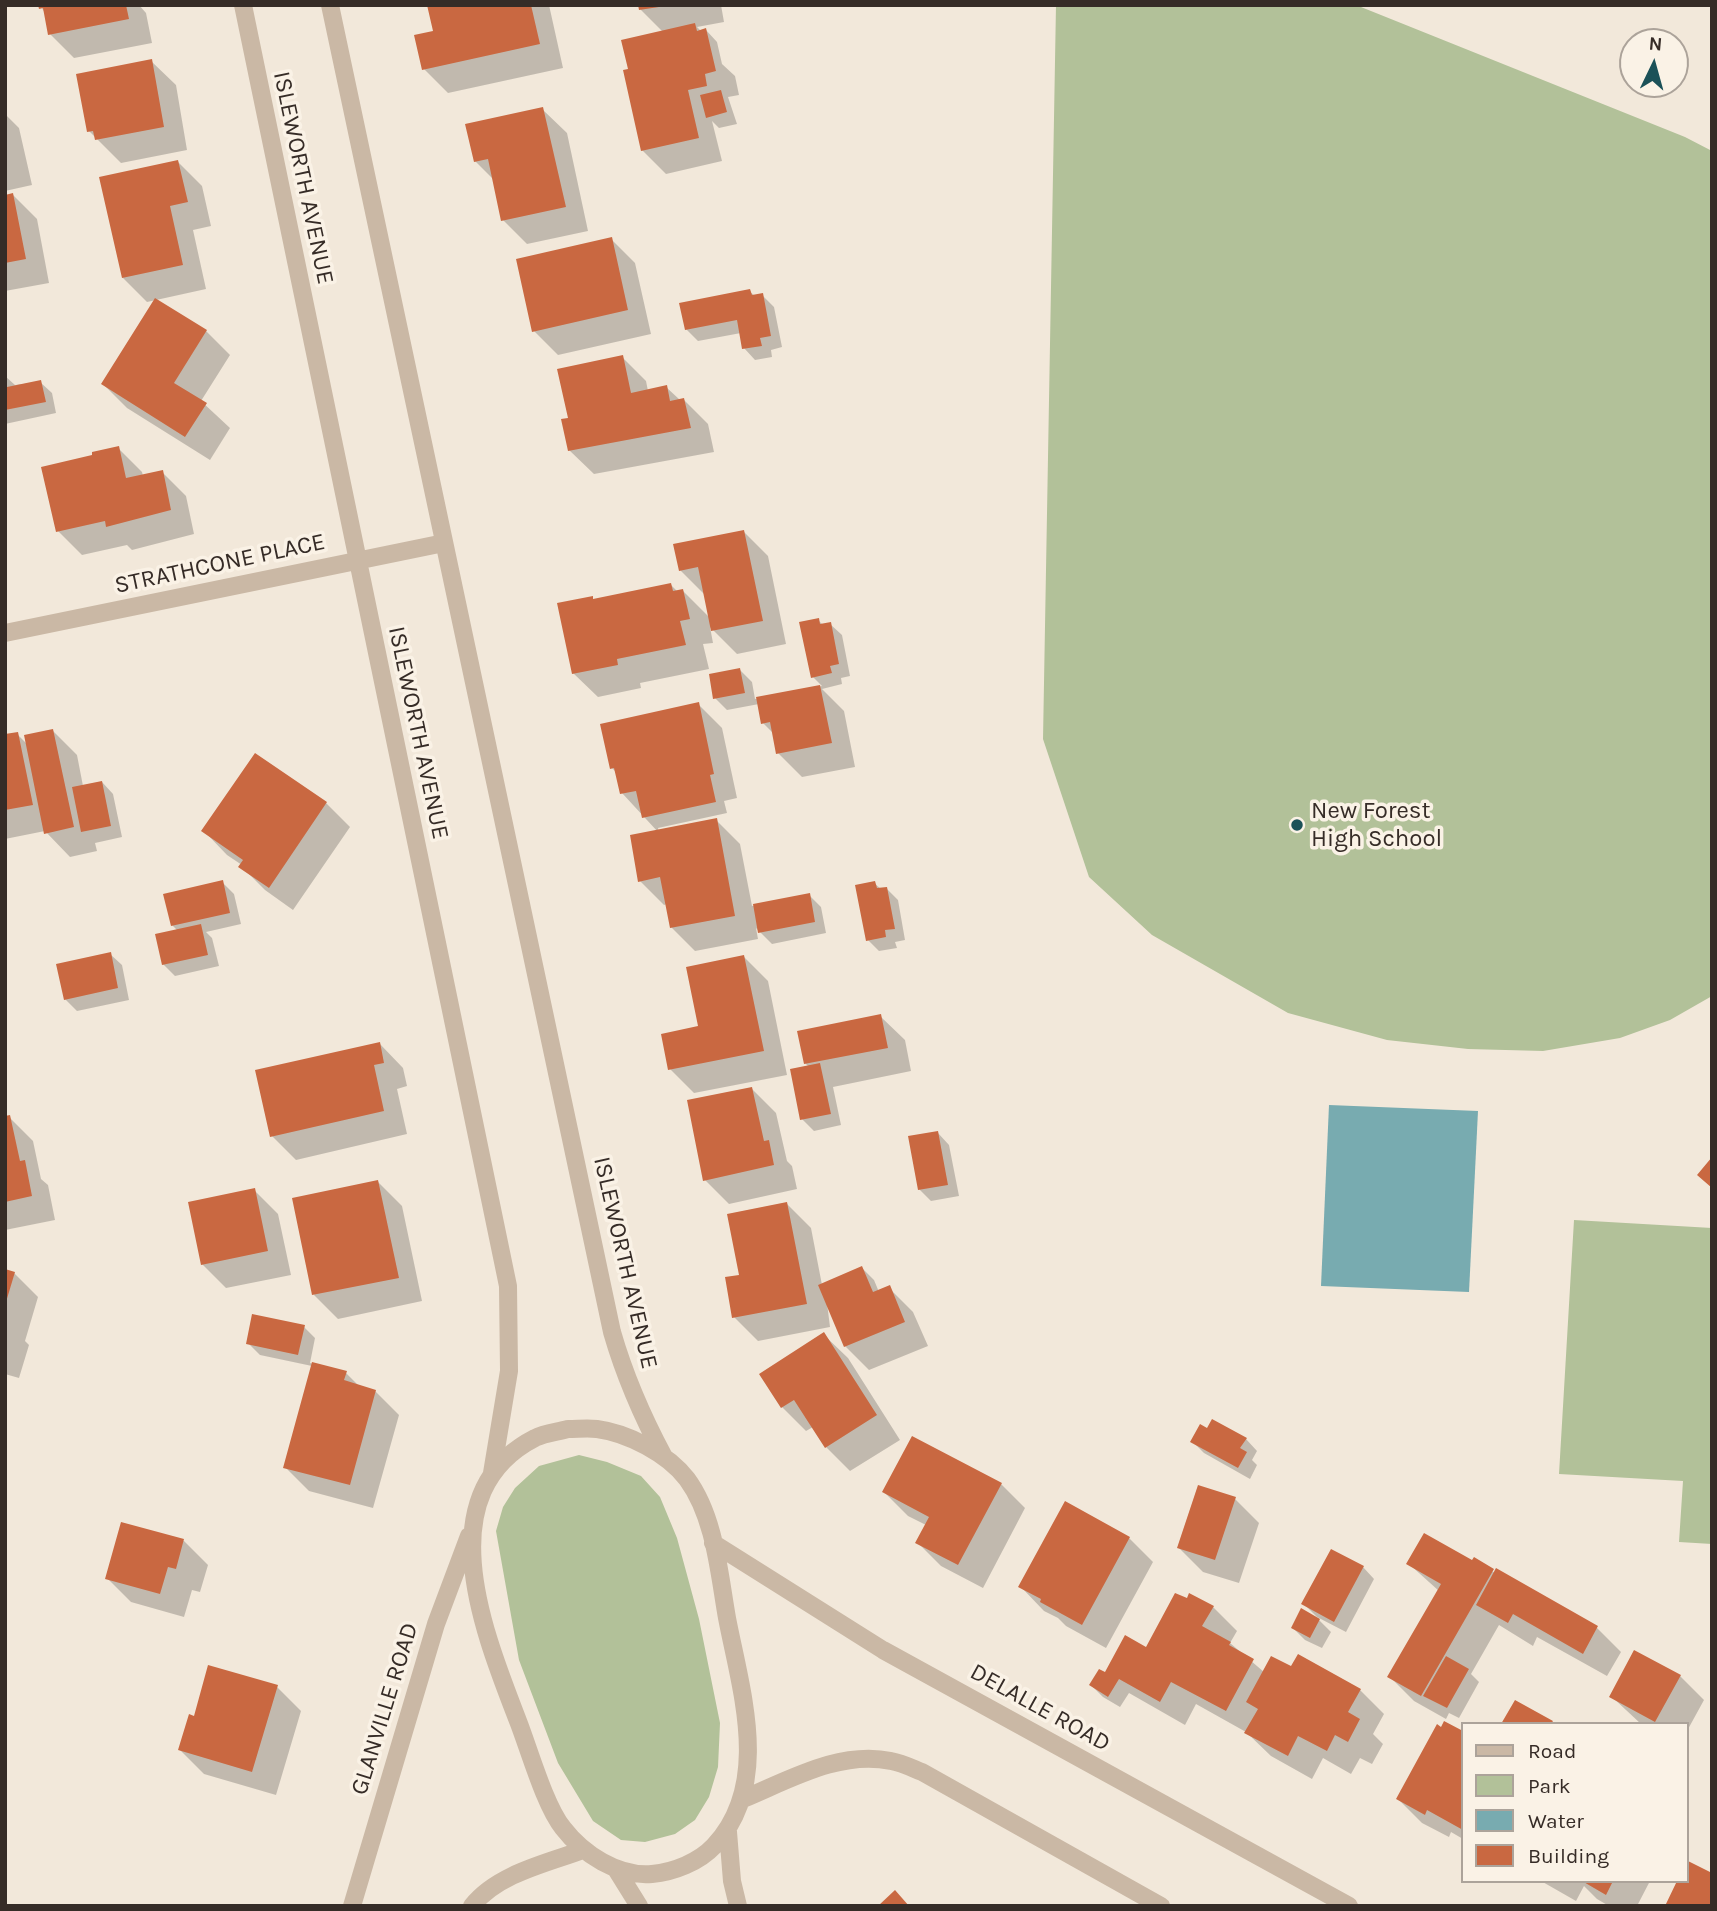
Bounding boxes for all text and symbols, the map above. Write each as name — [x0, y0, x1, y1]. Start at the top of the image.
north arrow — [1619, 28, 1689, 98]
text: N — [1648, 33, 1663, 56]
street label: ISLEWORTH AVENUE — [266, 69, 340, 287]
street label: STRATHCONE PLACE — [112, 528, 328, 600]
street label: ISLEWORTH AVENUE — [381, 624, 455, 842]
place label: New Forest High School — [1311, 797, 1442, 853]
marker: New Forest High School — [1289, 817, 1305, 833]
street label: ISLEWORTH AVENUE — [587, 1154, 663, 1372]
street label: GLANVILLE ROAD — [345, 1619, 425, 1799]
street label: DELALLE ROAD — [965, 1658, 1115, 1758]
legend — [1462, 1722, 1689, 1883]
text: Road — [1528, 1739, 1576, 1763]
text: Park — [1528, 1774, 1571, 1798]
text: Water — [1528, 1809, 1584, 1833]
text: Building — [1528, 1844, 1609, 1868]

